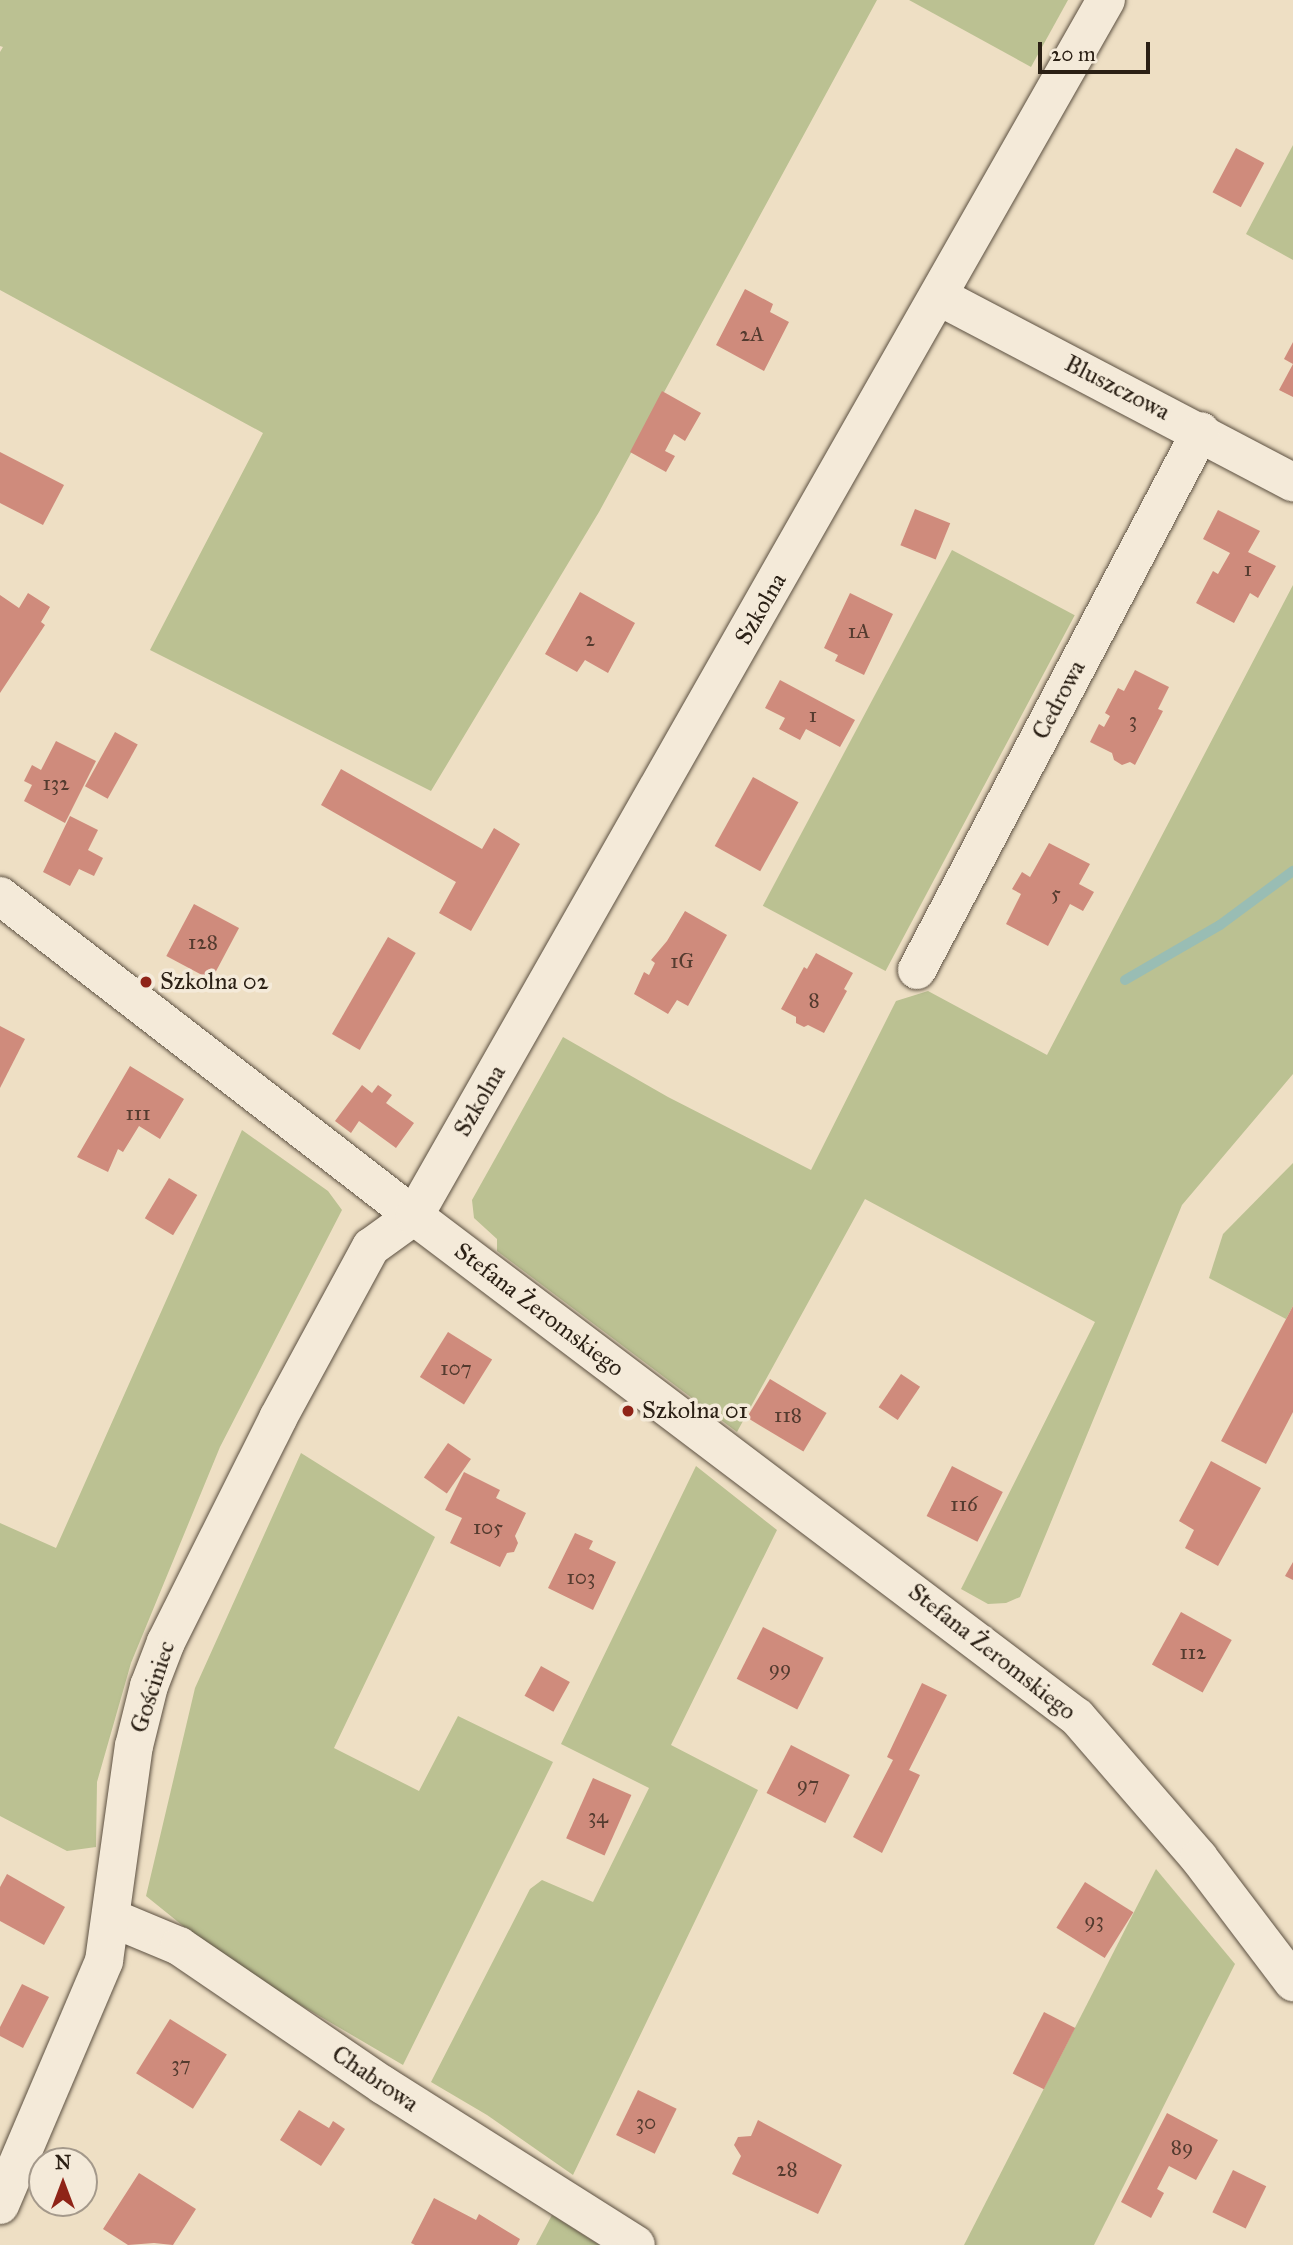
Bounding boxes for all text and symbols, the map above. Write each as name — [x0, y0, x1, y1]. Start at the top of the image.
scale bar — [1041, 28, 1153, 72]
text: 20 m — [1051, 41, 1096, 67]
house number: 2A — [740, 321, 764, 347]
street label: Bluszczowa — [1060, 349, 1174, 427]
house number: 1 — [1244, 556, 1252, 582]
street label: Szkolna — [729, 568, 793, 650]
house number: 1A — [848, 618, 870, 644]
house number: 2 — [585, 626, 595, 652]
street label: Cedrowa — [1026, 656, 1092, 744]
house number: 1 — [809, 702, 817, 728]
house number: 3 — [1129, 707, 1137, 733]
house number: 132 — [42, 770, 70, 796]
house number: 5 — [1051, 880, 1061, 906]
house number: 128 — [188, 929, 218, 955]
house number: 1G — [670, 948, 694, 974]
place label: Szkolna 02 — [160, 968, 269, 996]
marker: Szkolna 02 — [138, 974, 154, 990]
house number: 8 — [808, 987, 820, 1013]
street label: Szkolna — [448, 1060, 512, 1142]
house number: 111 — [126, 1100, 150, 1126]
street label: Stefana Żeromskiego — [449, 1237, 629, 1383]
house number: 107 — [440, 1355, 472, 1381]
place label: Szkolna 01 — [642, 1397, 748, 1425]
house number: 118 — [774, 1402, 802, 1428]
marker: Szkolna 01 — [620, 1403, 636, 1419]
house number: 116 — [950, 1491, 978, 1517]
house number: 105 — [473, 1514, 503, 1540]
house number: 103 — [567, 1564, 595, 1590]
street label: Stefana Żeromskiego — [902, 1578, 1082, 1726]
street label: Gościniec — [125, 1637, 181, 1737]
house number: 112 — [1180, 1639, 1206, 1665]
house number: 99 — [769, 1655, 791, 1681]
house number: 97 — [797, 1771, 819, 1797]
house number: 34 — [588, 1803, 608, 1829]
house number: 93 — [1084, 1907, 1104, 1933]
street label: Chabrowa — [326, 2040, 424, 2118]
house number: 37 — [171, 2051, 191, 2077]
house number: 30 — [636, 2109, 656, 2135]
house number: 89 — [1171, 2134, 1193, 2160]
north arrow — [28, 2147, 98, 2217]
text: N — [55, 2151, 71, 2174]
house number: 28 — [776, 2156, 798, 2182]

